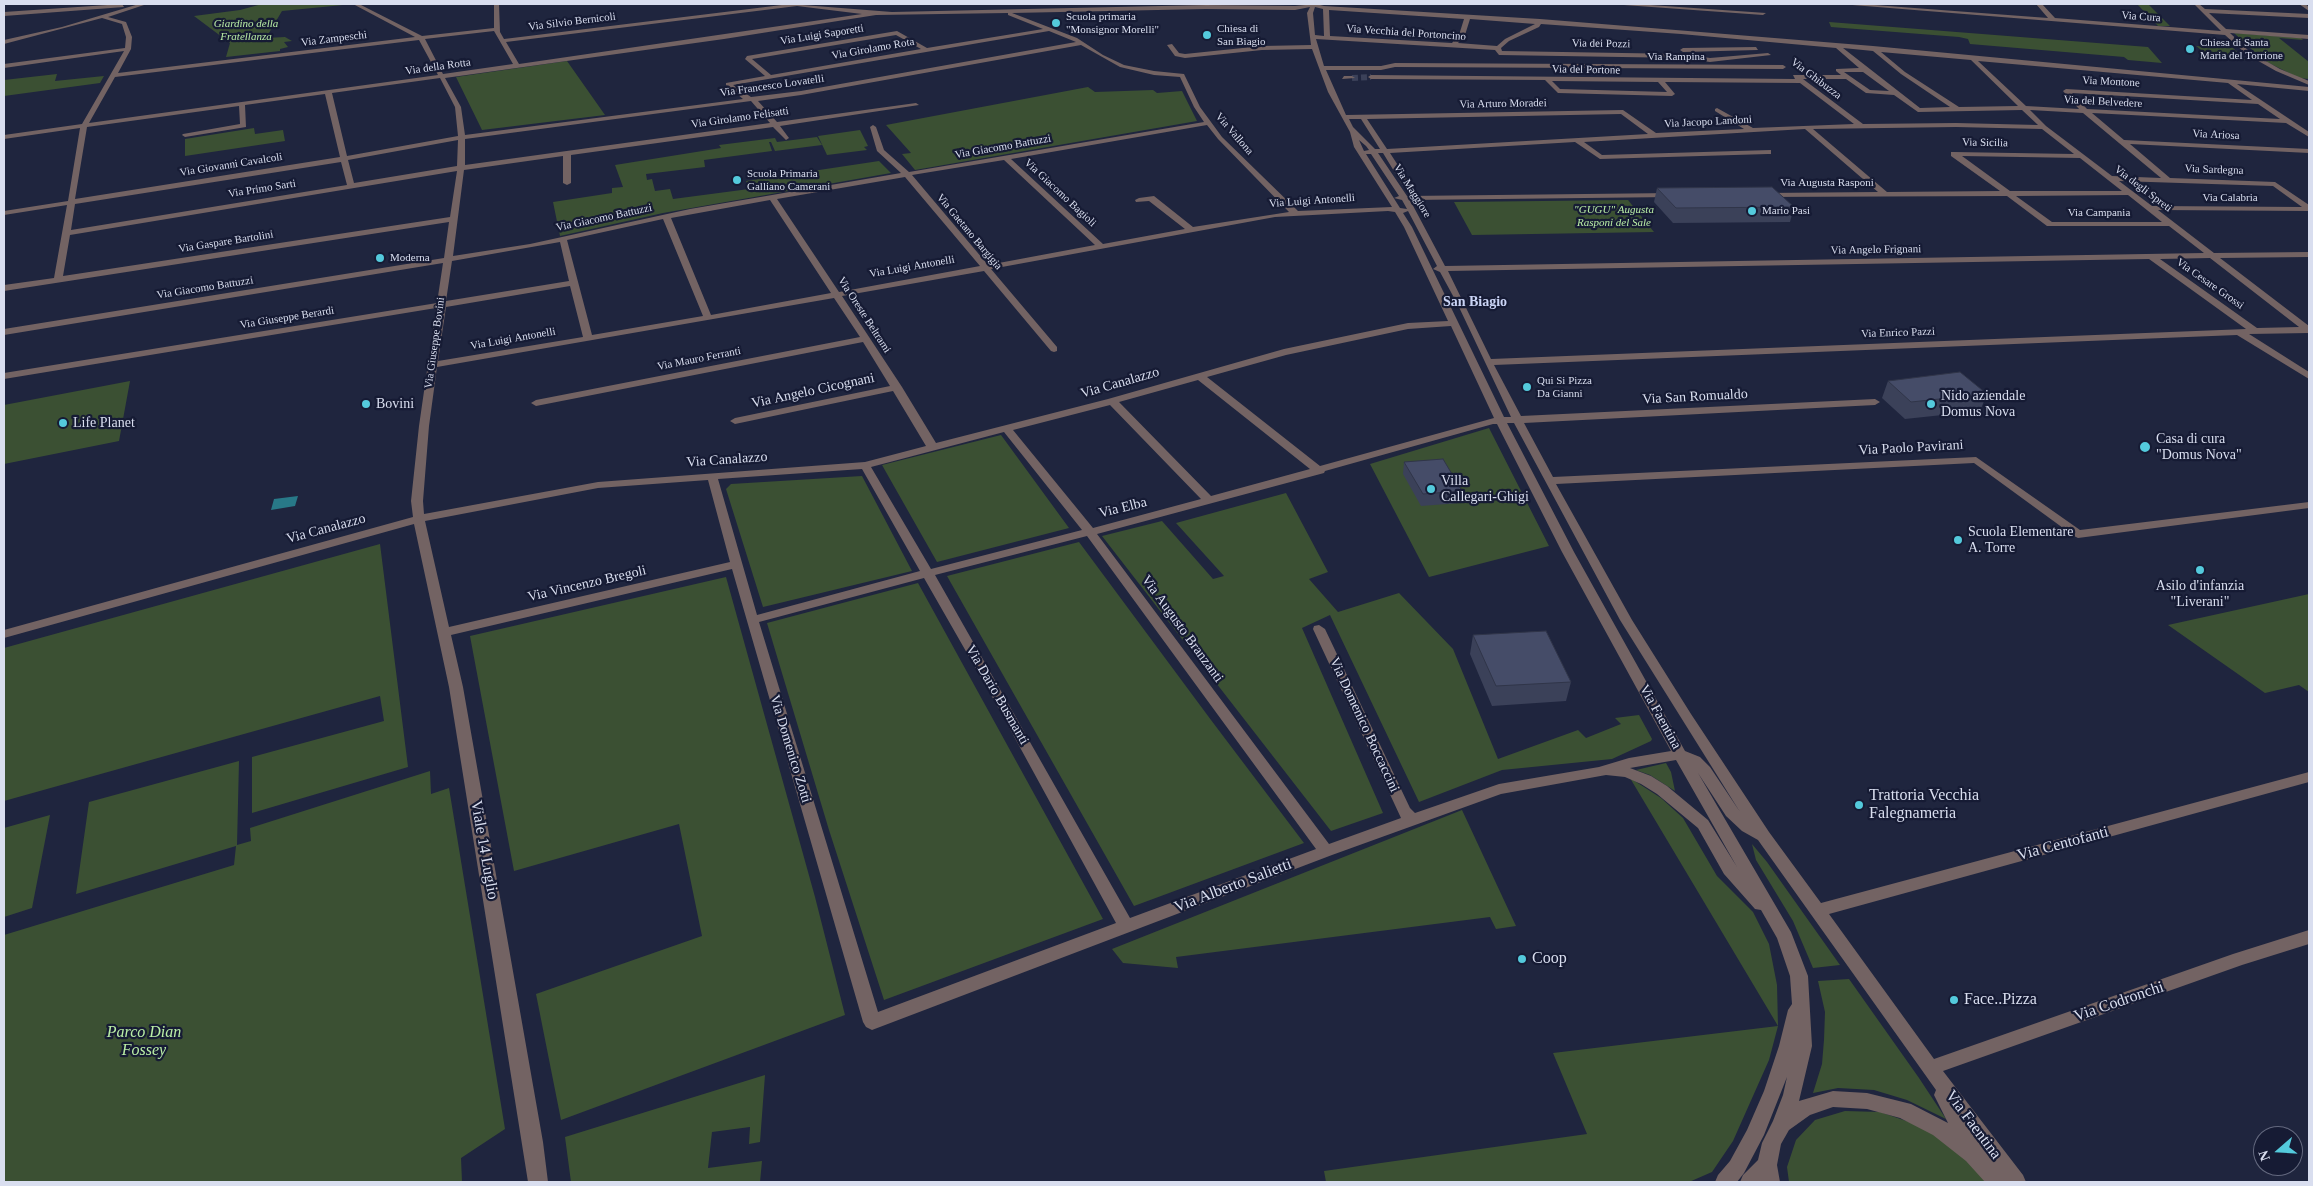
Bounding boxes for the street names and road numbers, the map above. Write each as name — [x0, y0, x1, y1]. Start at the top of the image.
street label: Via Cura — [2120, 9, 2162, 25]
street label: Via Silvio Bernicoli — [525, 10, 619, 34]
street label: Via Luigi Saporetti — [775, 21, 869, 49]
street label: Via Vecchia del Portoncino — [1338, 22, 1474, 44]
street label: Via Zampeschi — [296, 28, 372, 50]
street label: Via Girolamo Rota — [827, 35, 919, 63]
street label: Via dei Pozzi — [1569, 37, 1633, 51]
street label: Via Rampina — [1644, 50, 1708, 64]
street label: Via Ghibuzza — [1786, 54, 1846, 104]
street label: Via della Rotta — [401, 55, 475, 79]
street label: Via del Portone — [1547, 63, 1625, 77]
street label: Via Francesco Lovatelli — [714, 71, 830, 101]
street label: Via Montone — [2079, 74, 2143, 90]
street label: Via del Belvedere — [2059, 93, 2147, 111]
street label: Via Arturo Moradei — [1456, 97, 1550, 111]
street label: Via Girolamo Felisatti — [685, 104, 795, 132]
street label: Via Vallona — [1211, 109, 1257, 159]
street label: Via Jacopo Landoni — [1658, 113, 1758, 131]
street label: Via Ariosa — [2191, 127, 2241, 143]
street label: Via Giacomo Battuzzi — [949, 131, 1057, 163]
street label: Via Sicilia — [1961, 136, 2009, 150]
street label: Via Giovanni Cavalcoli — [175, 150, 287, 180]
street label: Via Giacomo Bagioli — [1018, 154, 1102, 232]
street label: Via Maggiore — [1389, 160, 1435, 222]
street label: Via degli Spreti — [2109, 161, 2177, 217]
street label: Via Sardegna — [2180, 162, 2248, 178]
street label: Via Augusta Rasponi — [1775, 176, 1879, 190]
street label: Via Primo Sarti — [224, 177, 300, 201]
street label: Via Gaetano Bargigia — [930, 187, 1008, 277]
street label: Via Luigi Antonelli — [1266, 191, 1358, 211]
street label: Via Calabria — [2200, 191, 2260, 205]
street label: Via Giacomo Battuzzi — [550, 200, 658, 236]
street label: Via Campania — [2064, 206, 2134, 220]
street label: Via Gaspare Bartolini — [172, 227, 280, 257]
street label: Via Angelo Frignani — [1827, 243, 1925, 257]
street label: Via Luigi Antonelli — [866, 253, 958, 281]
street label: Via Cesare Grossi — [2171, 254, 2249, 314]
street label: Via Oreste Beltrami — [832, 270, 896, 360]
street label: Via Giacomo Battuzzi — [151, 273, 259, 303]
street label: Via Giuseppe Bovini — [421, 292, 449, 394]
street label: Via Giuseppe Berardi — [234, 303, 340, 333]
street label: Via Luigi Antonelli — [467, 325, 559, 353]
street label: Via Enrico Pazzi — [1858, 325, 1938, 341]
street label: Via Mauro Ferranti — [652, 344, 746, 374]
street label: Via Canalazzo — [1075, 363, 1165, 403]
street label: Via Angelo Cicognani — [745, 369, 881, 413]
street label: Via San Romualdo — [1635, 386, 1755, 408]
street label: Via Paolo Pavirani — [1853, 437, 1969, 459]
street label: Via Canalazzo — [682, 448, 772, 472]
street label: Via Elba — [1096, 494, 1150, 522]
street label: Via Canalazzo — [281, 509, 371, 549]
street label: Via Vincenzo Bregoli — [522, 561, 652, 607]
street label: Via Augusto Branzanti — [1134, 567, 1230, 691]
street label: Via Dario Busmanti — [959, 637, 1035, 753]
street label: Via Domenico Boccaccini — [1322, 648, 1406, 802]
street label: Via Faentina — [1633, 678, 1687, 756]
street label: Via Domenico Zotti — [764, 688, 816, 810]
street label: Viale 14 Luglio — [465, 796, 503, 904]
street label: Via Centofanti — [2010, 821, 2116, 867]
street label: Via Alberto Salietti — [1166, 853, 1300, 919]
street label: Via Codronchi — [2067, 976, 2171, 1028]
street label: Via Faentina — [1938, 1083, 2008, 1167]

